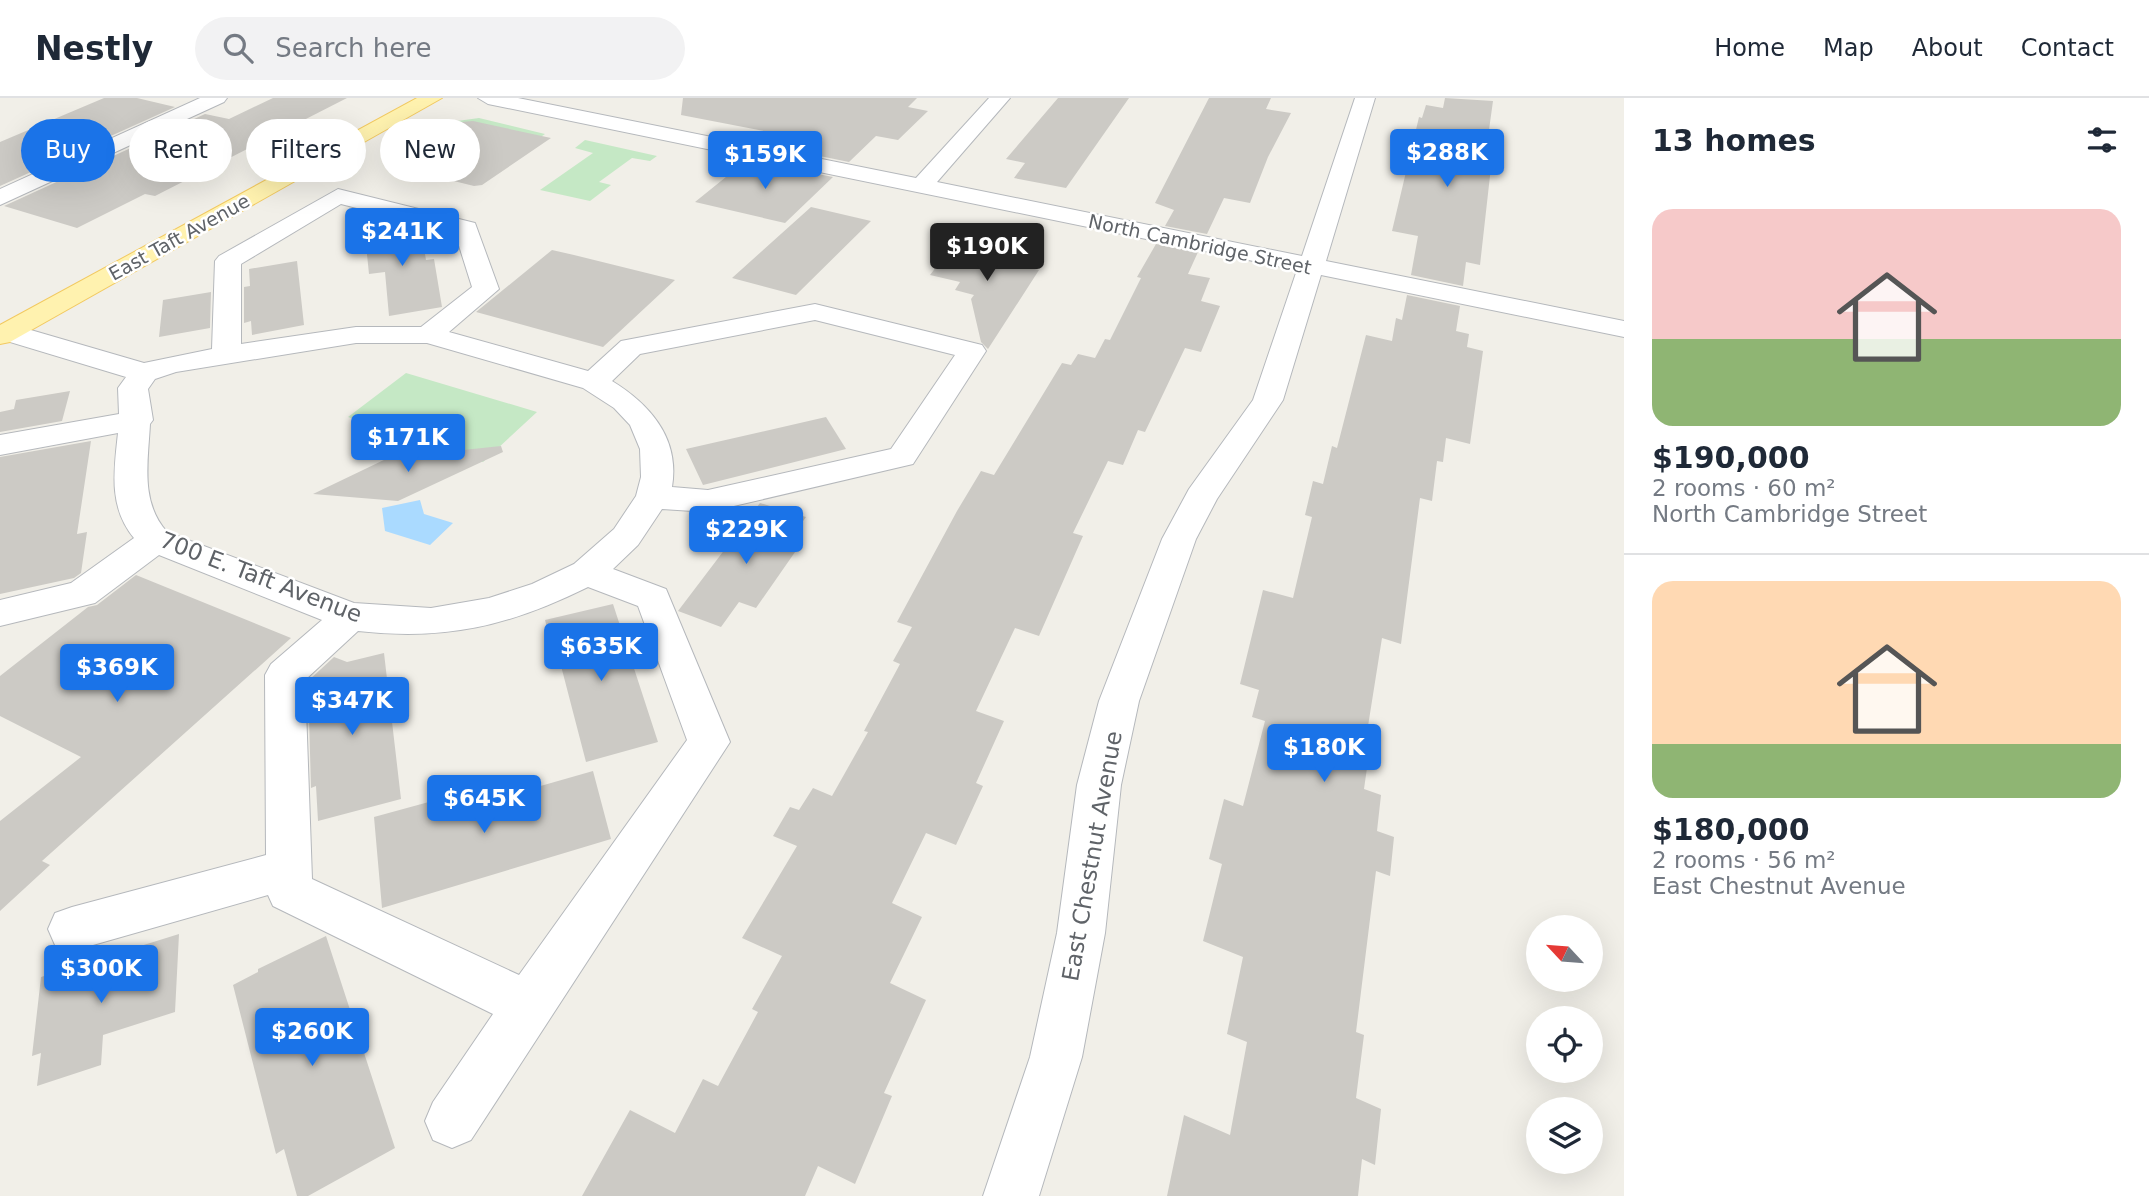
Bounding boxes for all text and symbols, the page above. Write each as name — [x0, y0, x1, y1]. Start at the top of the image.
search box — [195, 17, 685, 80]
text: Nestly — [35, 29, 153, 68]
icon: search — [219, 29, 257, 67]
text: Search here — [275, 33, 431, 63]
text: Home — [1714, 34, 1785, 62]
text: Map — [1823, 34, 1874, 62]
text: About — [1912, 34, 1983, 62]
text: Contact — [2021, 34, 2114, 62]
chip: Buy — [21, 119, 115, 182]
chip: Rent — [129, 119, 232, 182]
chip: Filters — [246, 119, 366, 182]
chip: New — [380, 119, 480, 182]
icon: filters — [2083, 121, 2121, 159]
text: 13 homes — [1652, 123, 1816, 158]
pin: $288K — [1398, 130, 1496, 189]
pin: $159K — [716, 132, 814, 191]
text: $288K — [1406, 139, 1488, 165]
text: $159K — [724, 141, 806, 167]
street label: East Taft Avenue — [105, 189, 253, 285]
pin: $241K — [353, 208, 451, 268]
street label: North Cambridge Street — [1087, 210, 1313, 278]
text: $241K — [361, 218, 443, 244]
pin: $190K — [938, 223, 1036, 283]
text: $190K — [946, 233, 1028, 259]
icon: home — [1824, 254, 1950, 380]
pin: $171K — [359, 414, 457, 474]
text: $171K — [367, 424, 449, 450]
text: $190,000 — [1652, 440, 1810, 475]
text: 2 rooms · 60 m² — [1652, 475, 1836, 501]
text: North Cambridge Street — [1652, 501, 1927, 527]
pin: $229K — [697, 506, 795, 566]
text: $229K — [705, 516, 787, 542]
street label: 700 E. Taft Avenue — [156, 526, 366, 628]
pin: $635K — [552, 624, 650, 683]
icon: home — [1824, 626, 1950, 752]
text: $635K — [560, 633, 642, 659]
pin: $369K — [68, 644, 166, 704]
text: $369K — [76, 654, 158, 680]
pin: $347K — [303, 678, 401, 737]
text: $347K — [311, 687, 393, 713]
pin: $180K — [1275, 724, 1373, 784]
street label: East Chestnut Avenue — [1057, 729, 1127, 983]
text: $180K — [1283, 734, 1365, 760]
pin: $645K — [435, 776, 533, 835]
text: $645K — [443, 785, 525, 811]
text: $180,000 — [1652, 812, 1810, 847]
text: 2 rooms · 56 m² — [1652, 847, 1836, 873]
text: East Chestnut Avenue — [1652, 873, 1906, 899]
north arrow — [1526, 915, 1603, 992]
map controls — [1526, 915, 1603, 1174]
pin: $300K — [52, 946, 150, 1005]
text: $300K — [60, 955, 142, 981]
button: locate — [1526, 1006, 1603, 1083]
pin: $260K — [263, 1009, 361, 1068]
text: $260K — [271, 1018, 353, 1044]
button: layers — [1526, 1097, 1603, 1174]

